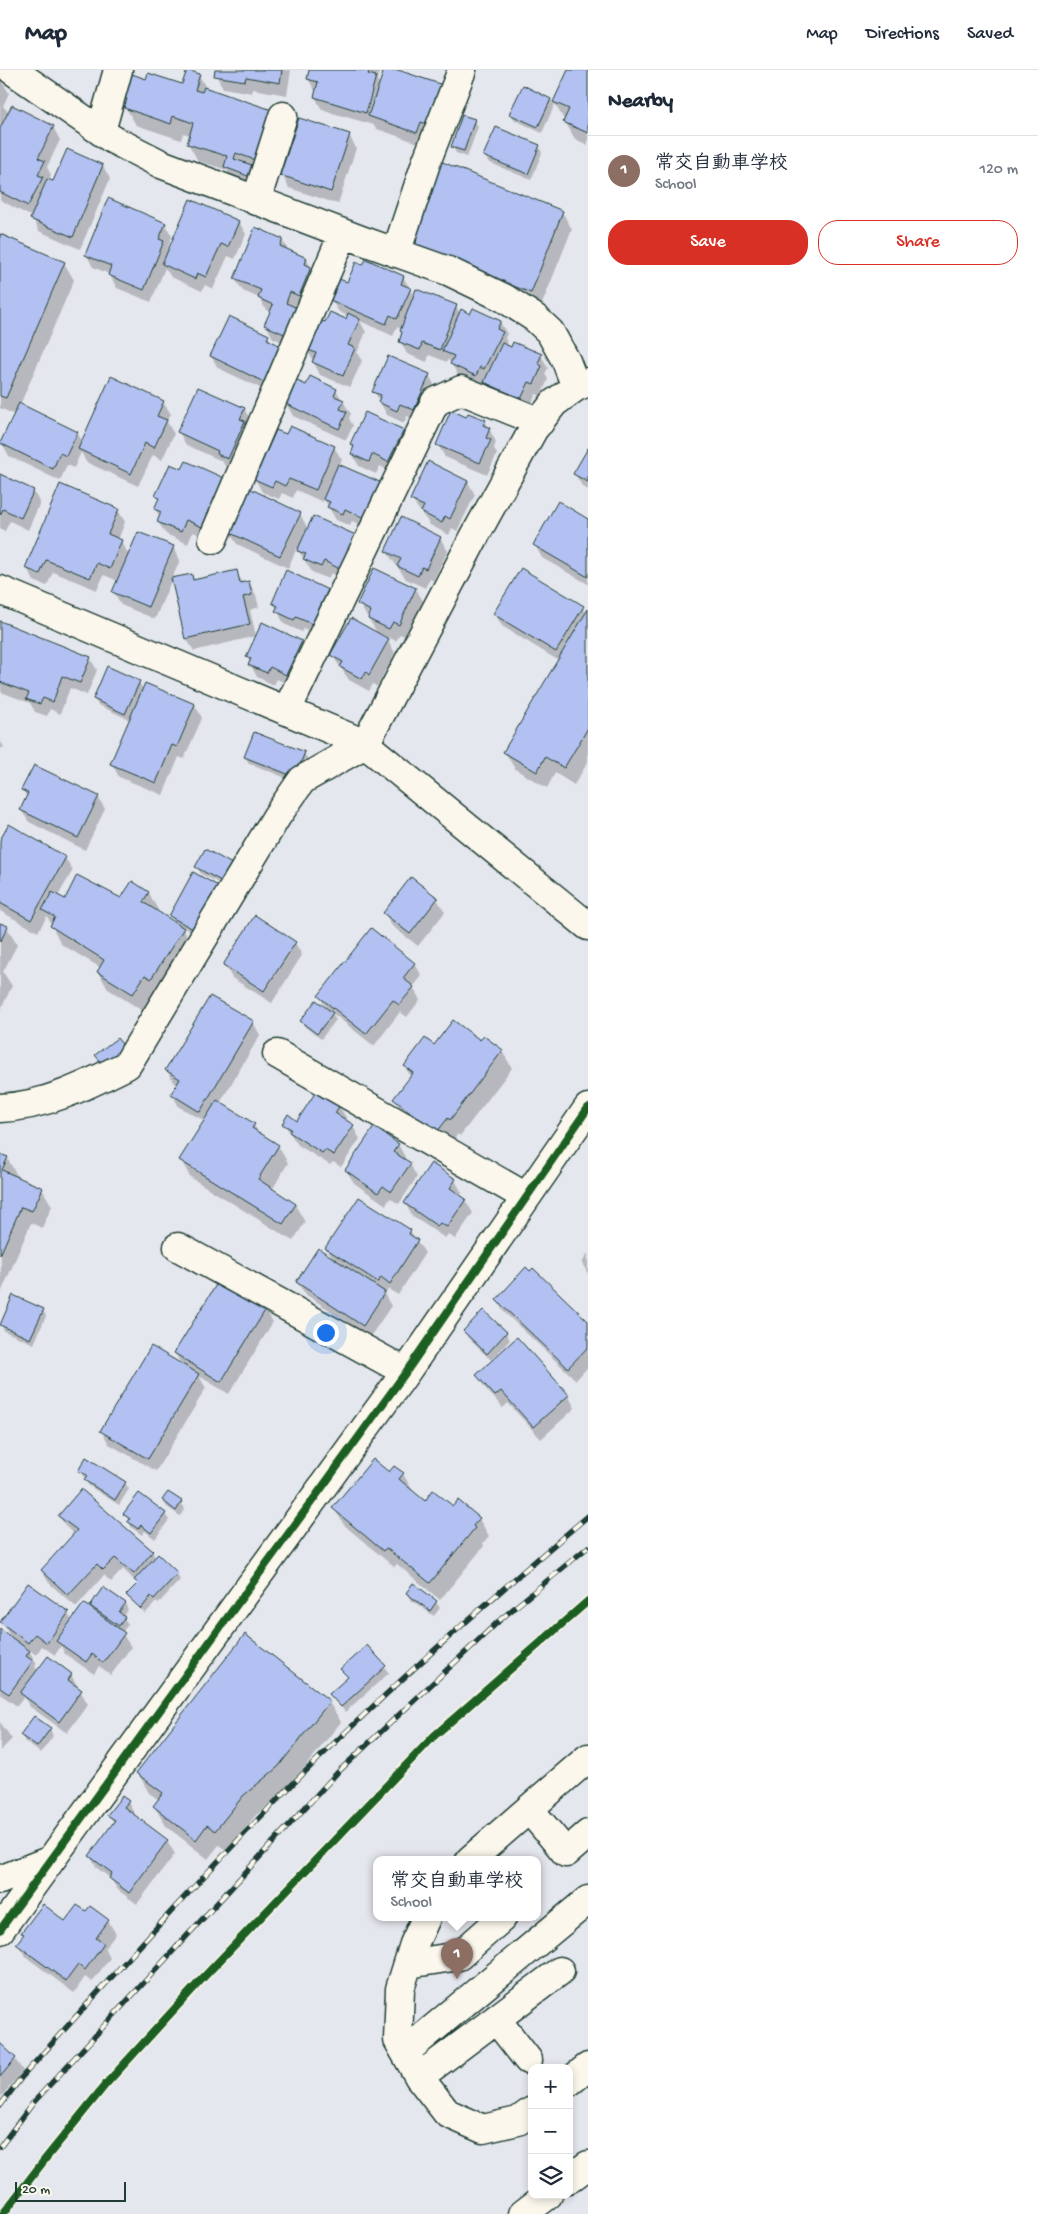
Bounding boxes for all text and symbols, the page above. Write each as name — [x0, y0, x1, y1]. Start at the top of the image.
text: Map — [25, 20, 67, 49]
text: Map — [806, 24, 838, 45]
text: Directions — [866, 24, 939, 45]
text: Saved — [967, 24, 1013, 45]
text: Nearby — [608, 90, 673, 115]
text: 常交自動車学校 — [655, 153, 788, 176]
text: 1 — [621, 161, 627, 180]
text: 120 m — [979, 161, 1018, 180]
text: School — [655, 176, 697, 195]
button: Save — [608, 220, 808, 265]
button: Share — [818, 220, 1018, 265]
your location — [313, 1320, 339, 1346]
popup — [373, 1856, 541, 1921]
text: 常交自動車学校 — [390, 1871, 524, 1894]
text: School — [390, 1894, 432, 1913]
pin: 1 — [441, 1938, 473, 1979]
map controls — [528, 2064, 573, 2199]
button: + — [528, 2064, 573, 2109]
button: − — [528, 2109, 573, 2154]
button: layers — [528, 2154, 573, 2199]
scale bar — [15, 2179, 126, 2202]
text: 20 m — [22, 2182, 50, 2199]

